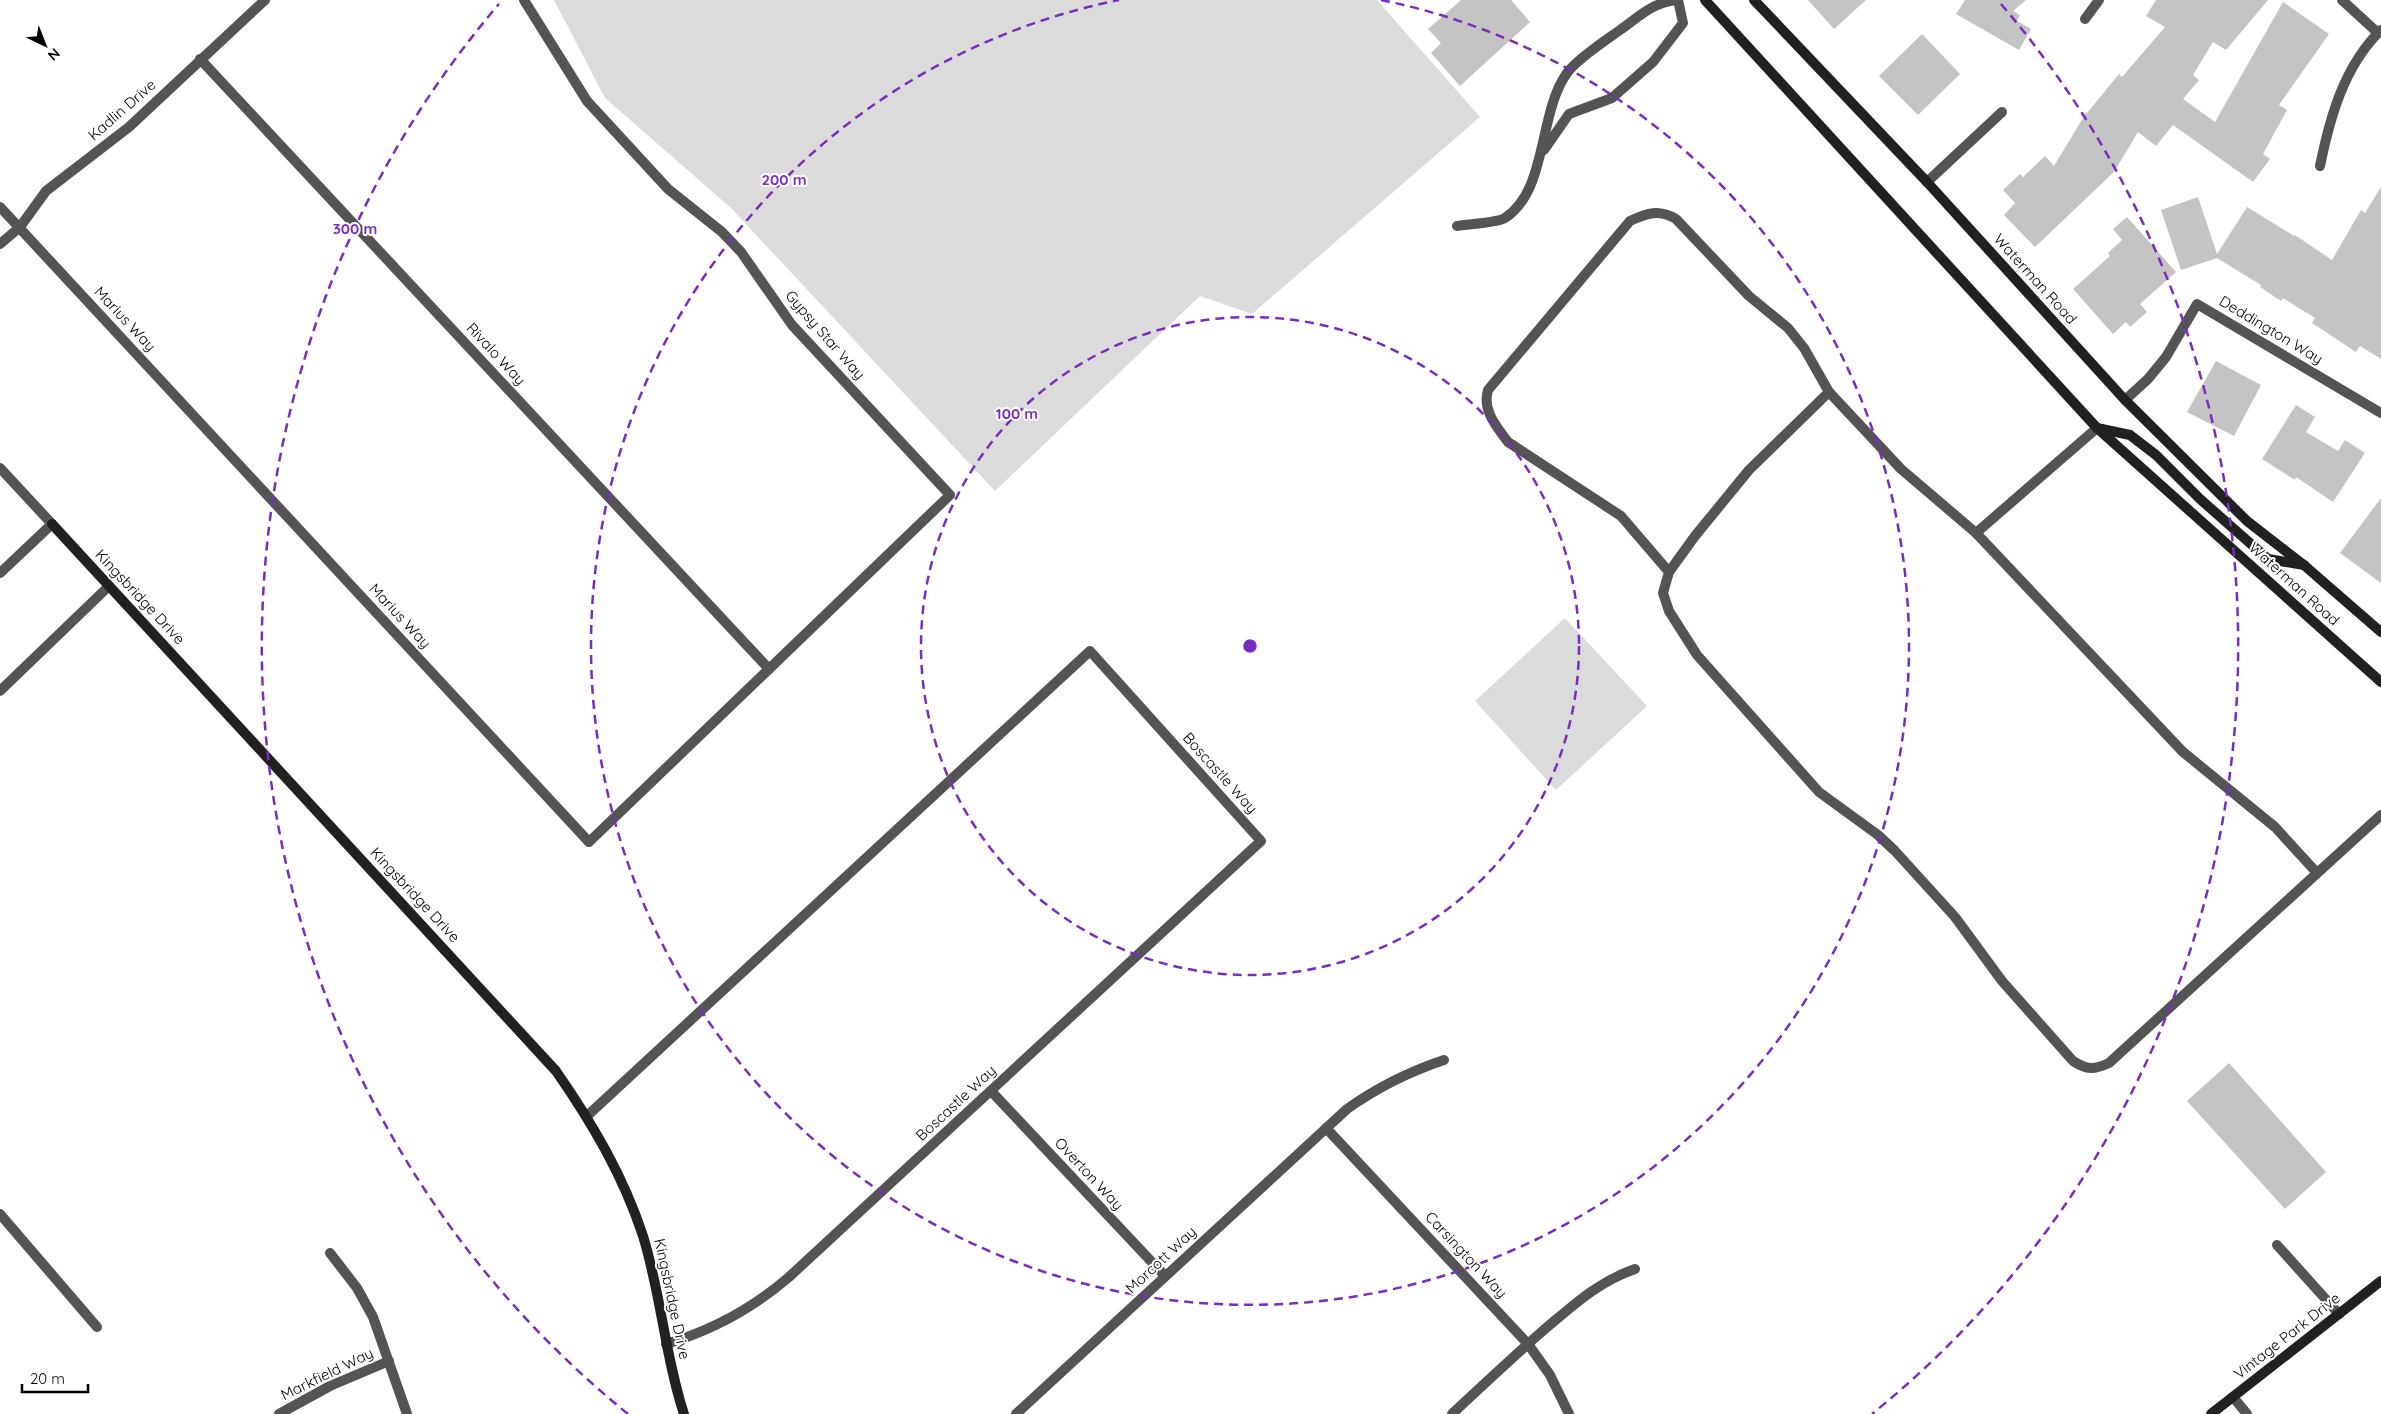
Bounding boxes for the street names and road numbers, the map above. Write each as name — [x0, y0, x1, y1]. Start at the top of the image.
street label: Kadlin Drive — [84, 75, 160, 144]
street label: Waterman Road — [1990, 229, 2081, 328]
street label: Marius Way — [90, 282, 160, 355]
street label: Gypsy Star Way — [781, 286, 869, 383]
street label: Deddington Way — [2216, 291, 2327, 368]
street label: Rivalo Way — [463, 318, 530, 389]
street label: Waterman Road — [2245, 538, 2344, 629]
street label: Kingsbridge Drive — [91, 545, 189, 648]
street label: Marius Way — [365, 579, 435, 652]
street label: Boscastle Way — [1179, 728, 1262, 817]
street label: Kingsbridge Drive — [366, 843, 464, 946]
street label: Boscastle Way — [912, 1061, 1000, 1145]
street label: Overton Way — [1051, 1133, 1128, 1214]
street label: Carsington Way — [1421, 1207, 1511, 1302]
street label: Morcott Way — [1121, 1222, 1200, 1297]
street label: Kingsbridge Drive — [650, 1237, 695, 1361]
street label: Vintage Park Drive — [2230, 1288, 2344, 1383]
street label: Markfield Way — [277, 1343, 376, 1404]

